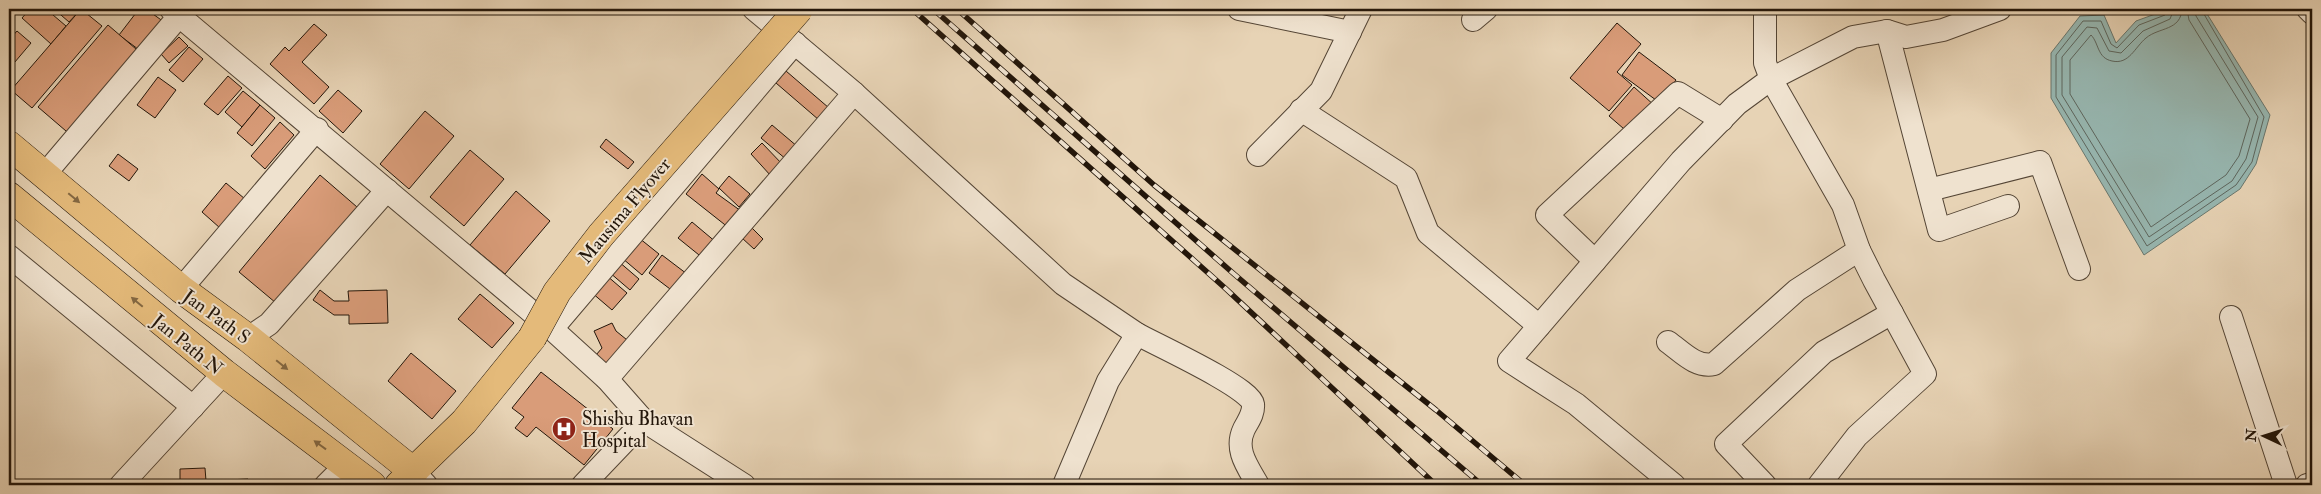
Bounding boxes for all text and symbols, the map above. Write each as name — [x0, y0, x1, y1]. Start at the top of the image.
street label: Mausima Flyover — [573, 153, 676, 269]
one-way arrow — [67, 193, 80, 204]
street label: Jan Path S — [177, 284, 255, 349]
one-way arrow — [130, 296, 143, 307]
street label: Jan Path N — [146, 308, 228, 381]
one-way arrow — [275, 360, 288, 371]
place label: Shishu Bhavan Hospital — [582, 407, 693, 454]
north arrow — [2238, 412, 2288, 462]
hospital icon: Shishu Bhavan Hospital — [551, 416, 577, 442]
text: N — [2243, 428, 2260, 443]
one-way arrow — [314, 439, 327, 450]

